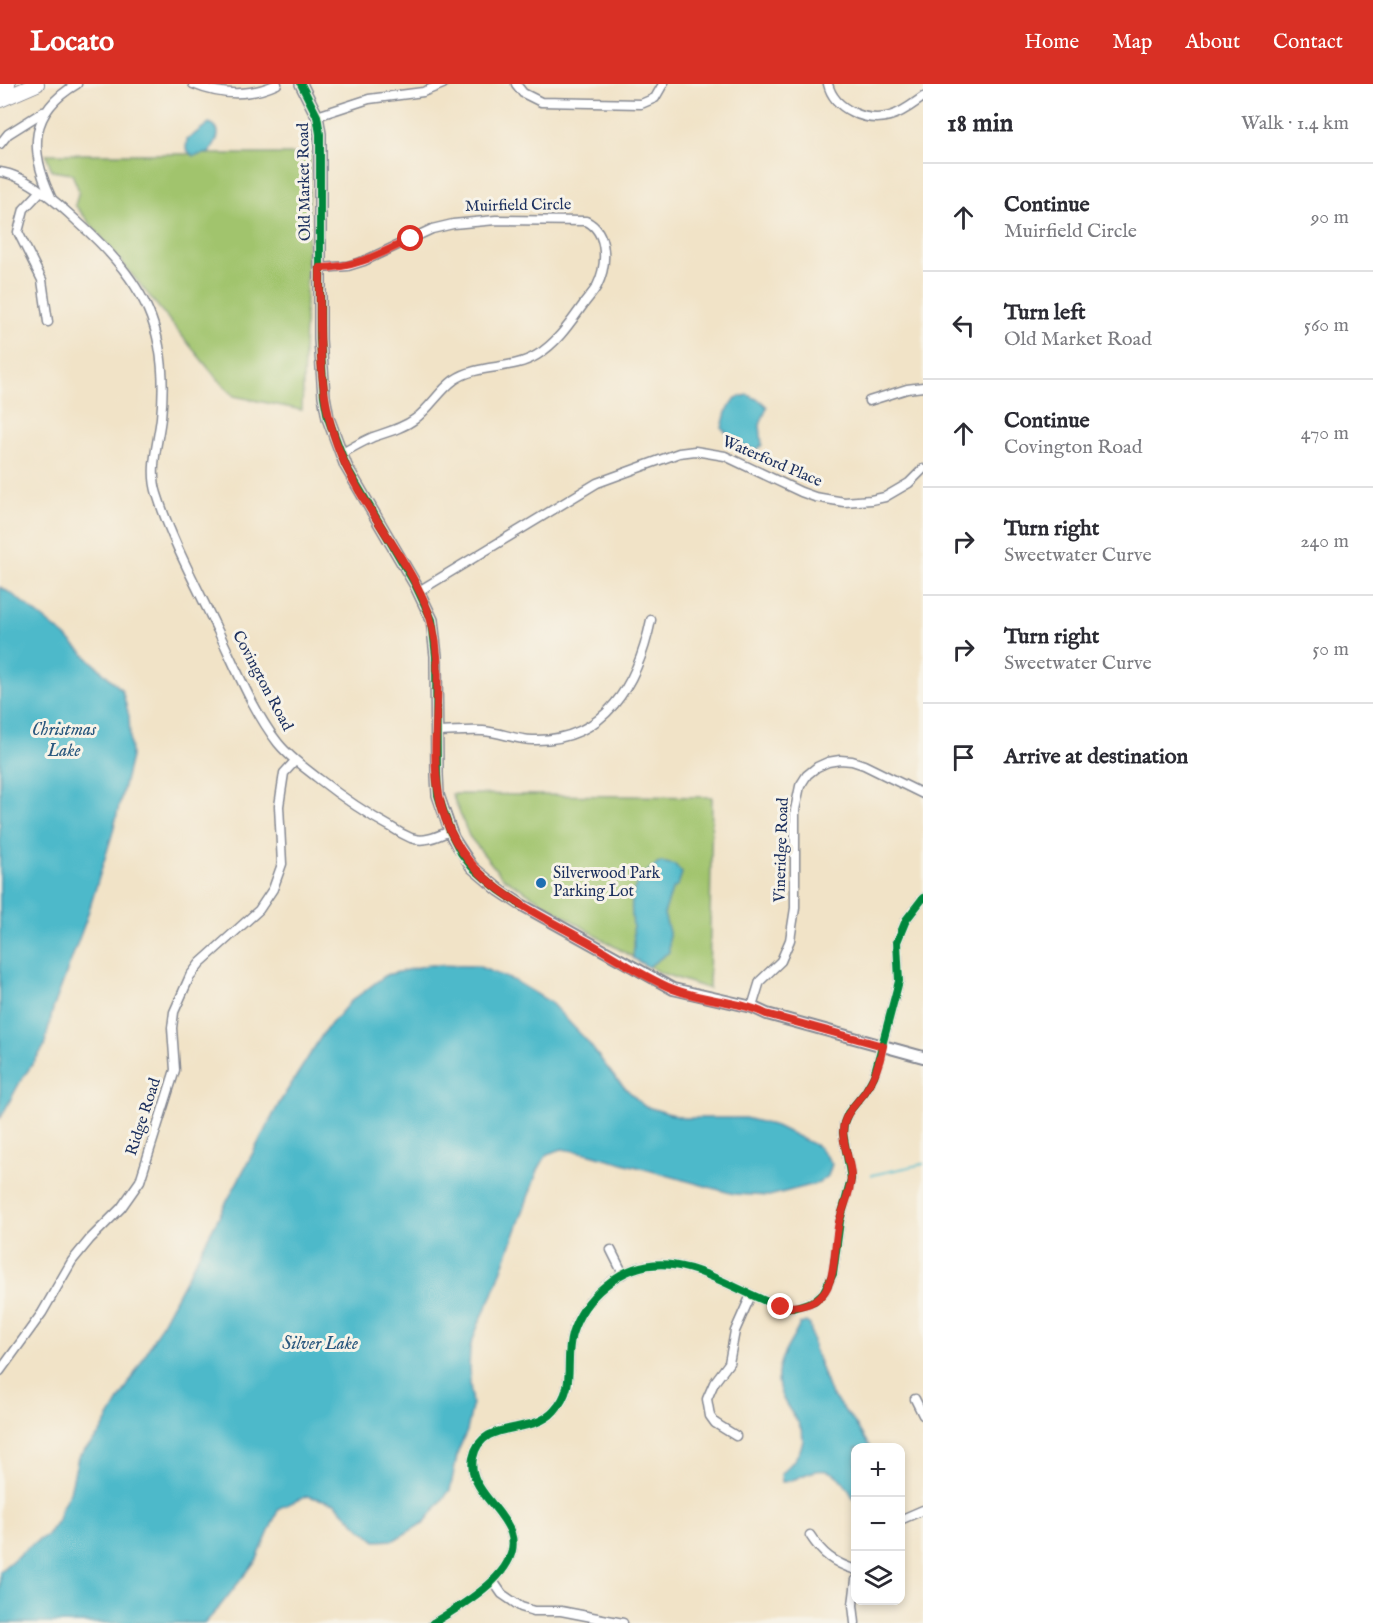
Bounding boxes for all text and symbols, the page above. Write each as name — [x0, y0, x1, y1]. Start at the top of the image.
text: Locato — [30, 25, 114, 60]
text: Home — [1024, 29, 1079, 56]
text: Map — [1112, 29, 1152, 56]
text: About — [1185, 29, 1240, 56]
text: Contact — [1273, 29, 1343, 56]
text: 18 min — [947, 107, 1013, 140]
text: Walk · 1.4 km — [1241, 111, 1349, 136]
street label: Old Market Road — [294, 122, 316, 241]
text: Continue — [1004, 191, 1090, 219]
street label: Muirfield Circle — [465, 195, 571, 217]
icon: ahead — [947, 201, 980, 234]
text: 90 m — [1311, 205, 1349, 230]
text: Muirfield Circle — [1004, 219, 1137, 244]
route start — [397, 225, 423, 251]
text: Turn left — [1004, 299, 1086, 327]
icon: left — [947, 309, 980, 342]
text: 560 m — [1304, 313, 1349, 338]
text: Old Market Road — [1004, 327, 1152, 352]
text: Continue — [1004, 407, 1090, 435]
icon: ahead — [947, 417, 980, 450]
text: 470 m — [1301, 421, 1349, 446]
street label: Waterford Place — [719, 432, 825, 492]
text: Covington Road — [1004, 435, 1142, 460]
text: Turn right — [1004, 515, 1099, 543]
icon: right — [947, 525, 980, 558]
text: 240 m — [1300, 529, 1349, 554]
text: Sweetwater Curve — [1004, 543, 1152, 568]
text: Turn right — [1004, 623, 1099, 651]
street label: Covington Road — [227, 627, 297, 735]
icon: right — [947, 633, 980, 666]
text: 50 m — [1312, 637, 1349, 662]
text: Sweetwater Curve — [1004, 651, 1152, 676]
water label: Christmas Lake — [32, 719, 97, 763]
icon: arrive — [947, 741, 980, 774]
text: Arrive at destination — [1004, 743, 1188, 771]
street label: Vineridge Road — [770, 797, 794, 904]
place label: Silverwood Park Parking Lot — [553, 864, 660, 902]
marker: Silverwood Park Parking Lot — [534, 876, 548, 890]
street label: Ridge Road — [122, 1075, 166, 1158]
route end — [767, 1293, 793, 1319]
water label: Silver Lake — [282, 1333, 358, 1356]
map controls — [851, 1443, 905, 1605]
button: + — [851, 1443, 905, 1497]
button: − — [851, 1497, 905, 1551]
button: layers — [851, 1551, 905, 1605]

